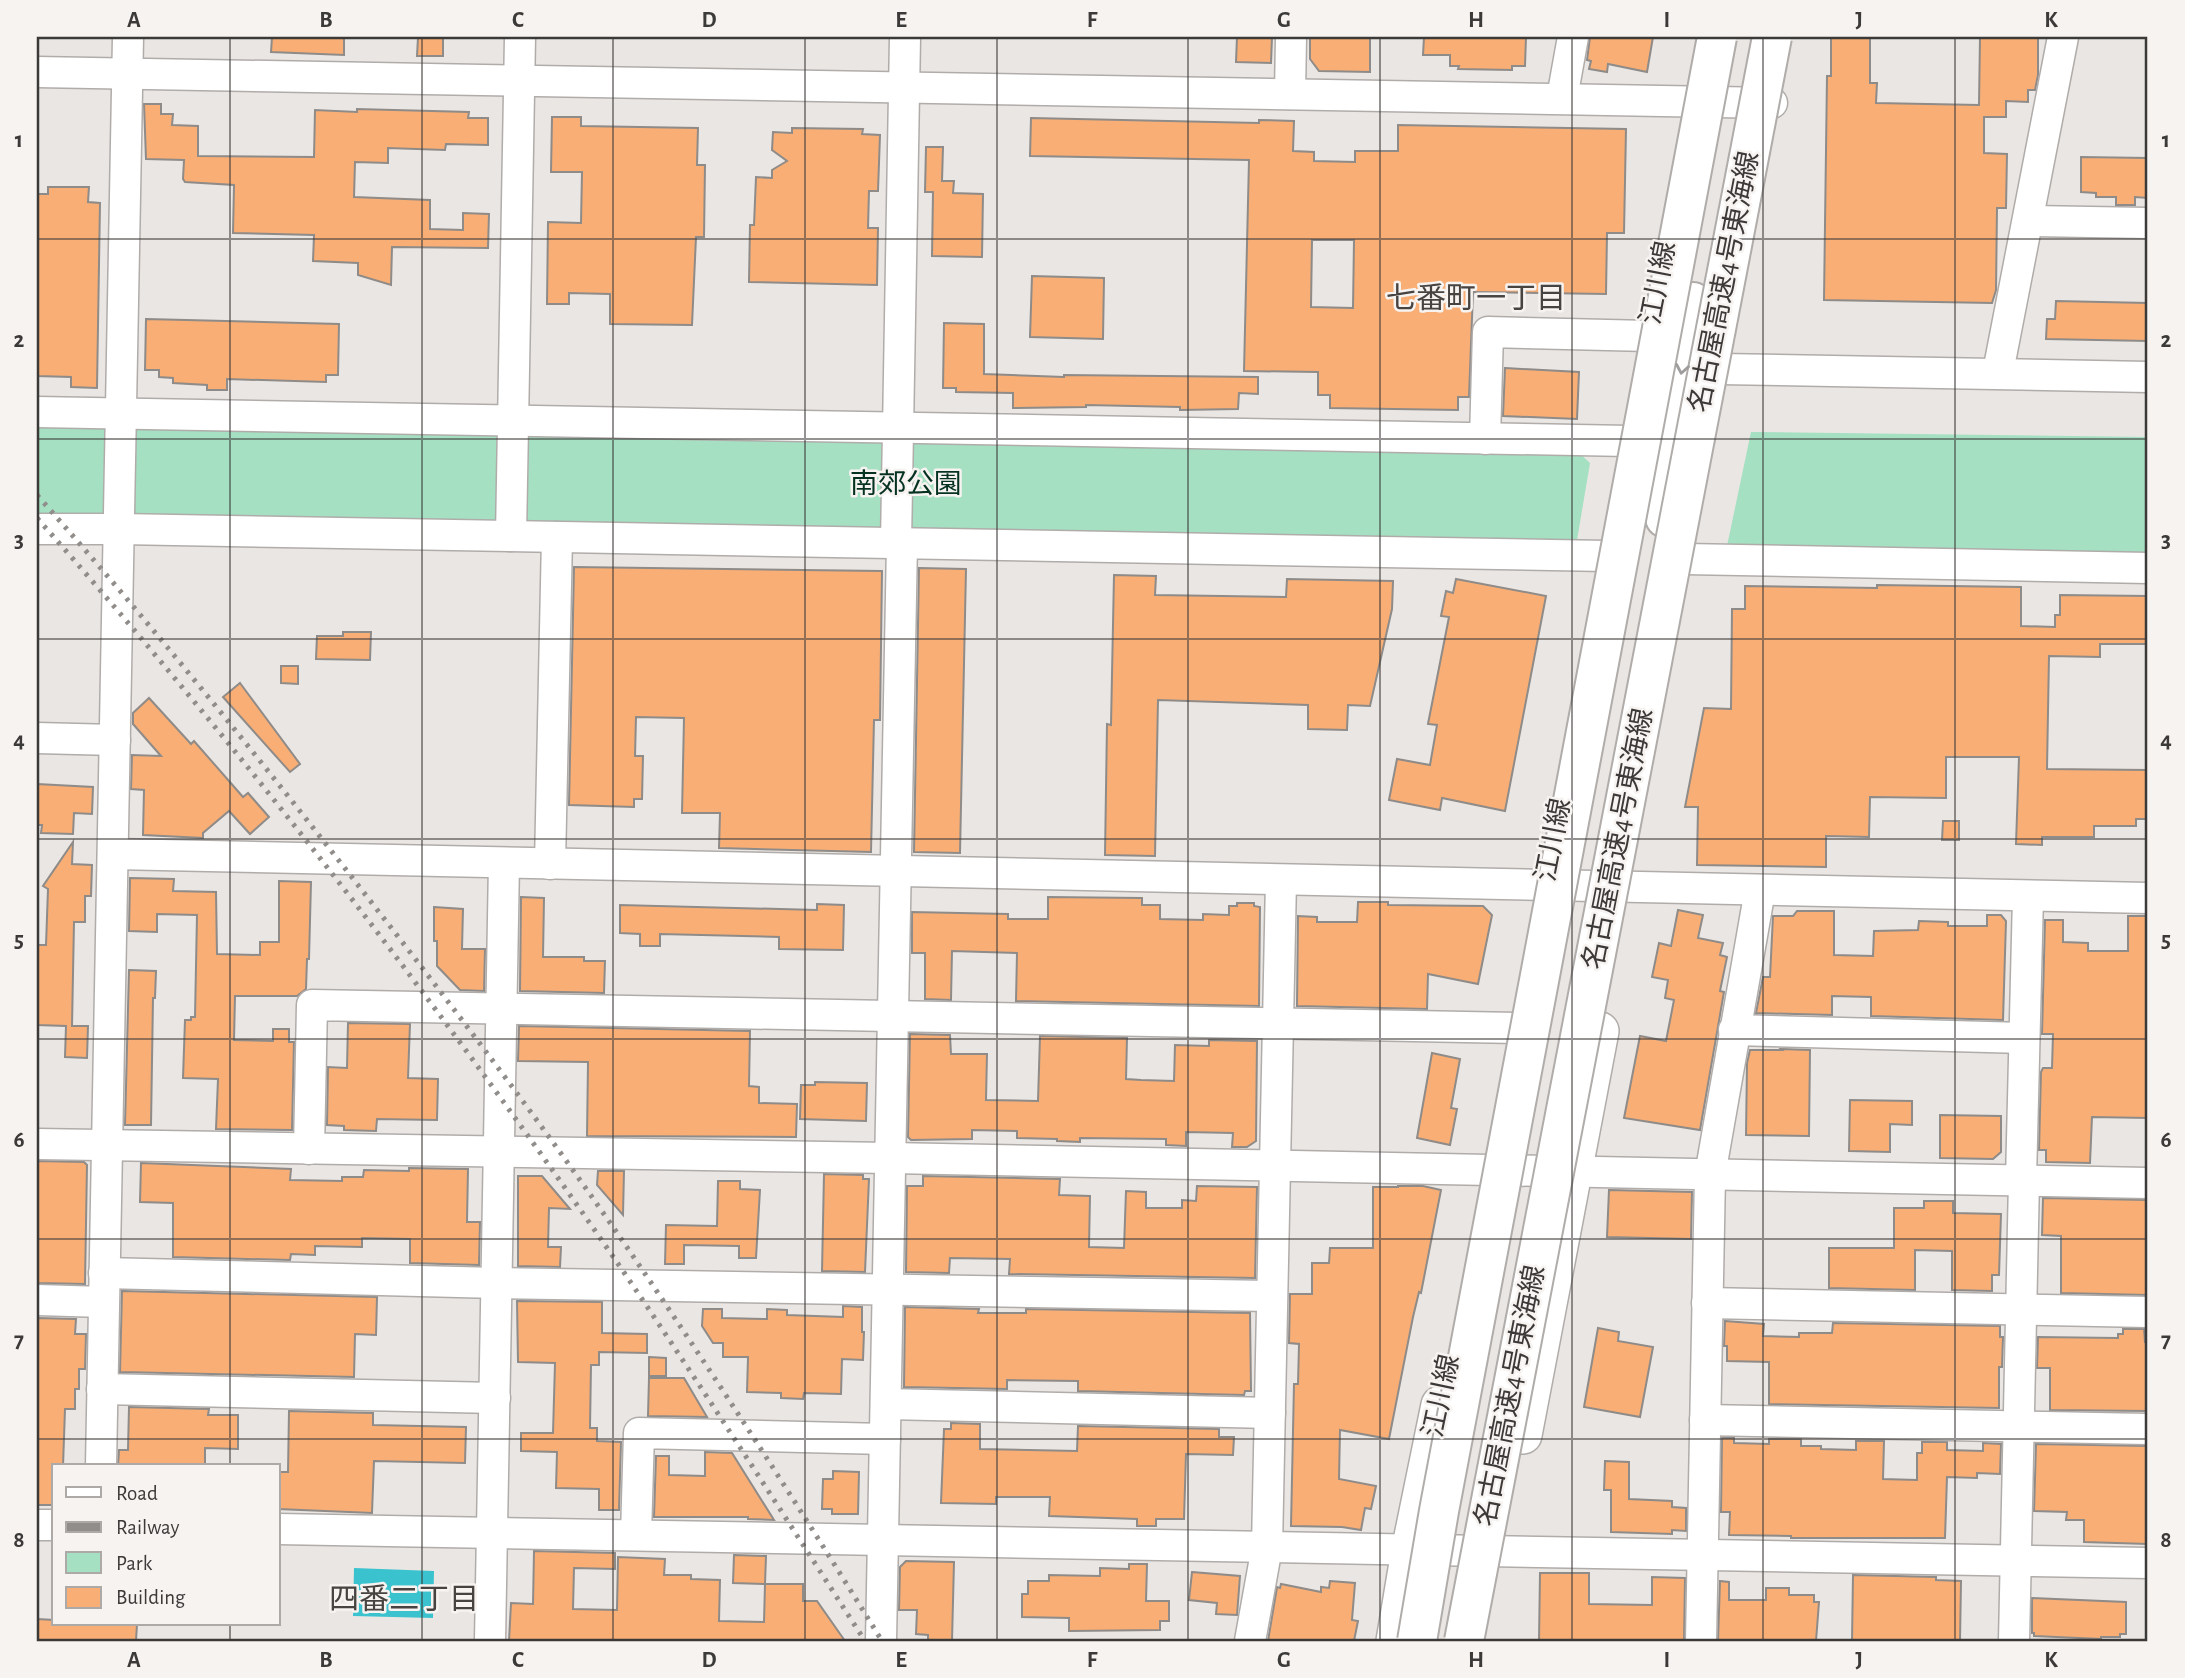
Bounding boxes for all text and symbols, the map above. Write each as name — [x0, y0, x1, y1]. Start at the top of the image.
text: A — [127, 9, 141, 32]
text: B — [319, 9, 333, 32]
text: C — [512, 9, 524, 32]
text: D — [701, 9, 717, 32]
text: E — [895, 9, 907, 32]
text: F — [1087, 9, 1098, 32]
text: G — [1277, 9, 1291, 32]
text: H — [1468, 9, 1484, 32]
text: I — [1664, 9, 1670, 32]
text: J — [1855, 9, 1863, 32]
text: K — [2044, 9, 2058, 32]
text: 1 — [15, 129, 23, 152]
text: 1 — [2162, 129, 2170, 152]
street label: 名古屋高速4号東海線 — [1684, 149, 1764, 415]
street label: 江川線 — [1635, 239, 1681, 327]
district label: 七番町一丁目 — [1386, 283, 1566, 314]
text: 2 — [14, 329, 25, 352]
text: 2 — [2161, 329, 2172, 352]
one-way arrow — [1675, 363, 1690, 375]
park label: 南郊公園 — [850, 469, 962, 499]
text: 3 — [14, 529, 24, 552]
text: 3 — [2161, 529, 2171, 552]
street label: 名古屋高速4号東海線 — [1578, 706, 1658, 972]
text: 4 — [13, 729, 25, 752]
text: 4 — [2160, 729, 2172, 752]
street label: 江川線 — [1530, 796, 1576, 884]
text: 5 — [14, 929, 24, 952]
text: 5 — [2161, 929, 2171, 952]
text: 6 — [13, 1129, 25, 1152]
text: 6 — [2160, 1129, 2172, 1152]
street label: 名古屋高速4号東海線 — [1470, 1263, 1550, 1529]
text: 7 — [14, 1329, 24, 1352]
text: 7 — [2161, 1329, 2171, 1352]
street label: 江川線 — [1418, 1352, 1464, 1440]
legend — [52, 1464, 280, 1626]
text: Road — [116, 1483, 158, 1504]
text: Railway — [116, 1517, 179, 1538]
text: 8 — [13, 1529, 25, 1552]
text: 8 — [2160, 1529, 2172, 1552]
text: Park — [116, 1553, 153, 1574]
district label: 四番二丁目 — [329, 1584, 479, 1615]
text: Building — [116, 1587, 186, 1608]
text: A — [127, 1649, 141, 1672]
text: B — [319, 1649, 333, 1672]
text: C — [512, 1649, 524, 1672]
text: D — [701, 1649, 717, 1672]
text: E — [895, 1649, 907, 1672]
text: F — [1087, 1649, 1098, 1672]
text: G — [1277, 1649, 1291, 1672]
text: H — [1468, 1649, 1484, 1672]
text: I — [1664, 1649, 1670, 1672]
text: J — [1855, 1649, 1863, 1672]
text: K — [2044, 1649, 2058, 1672]

